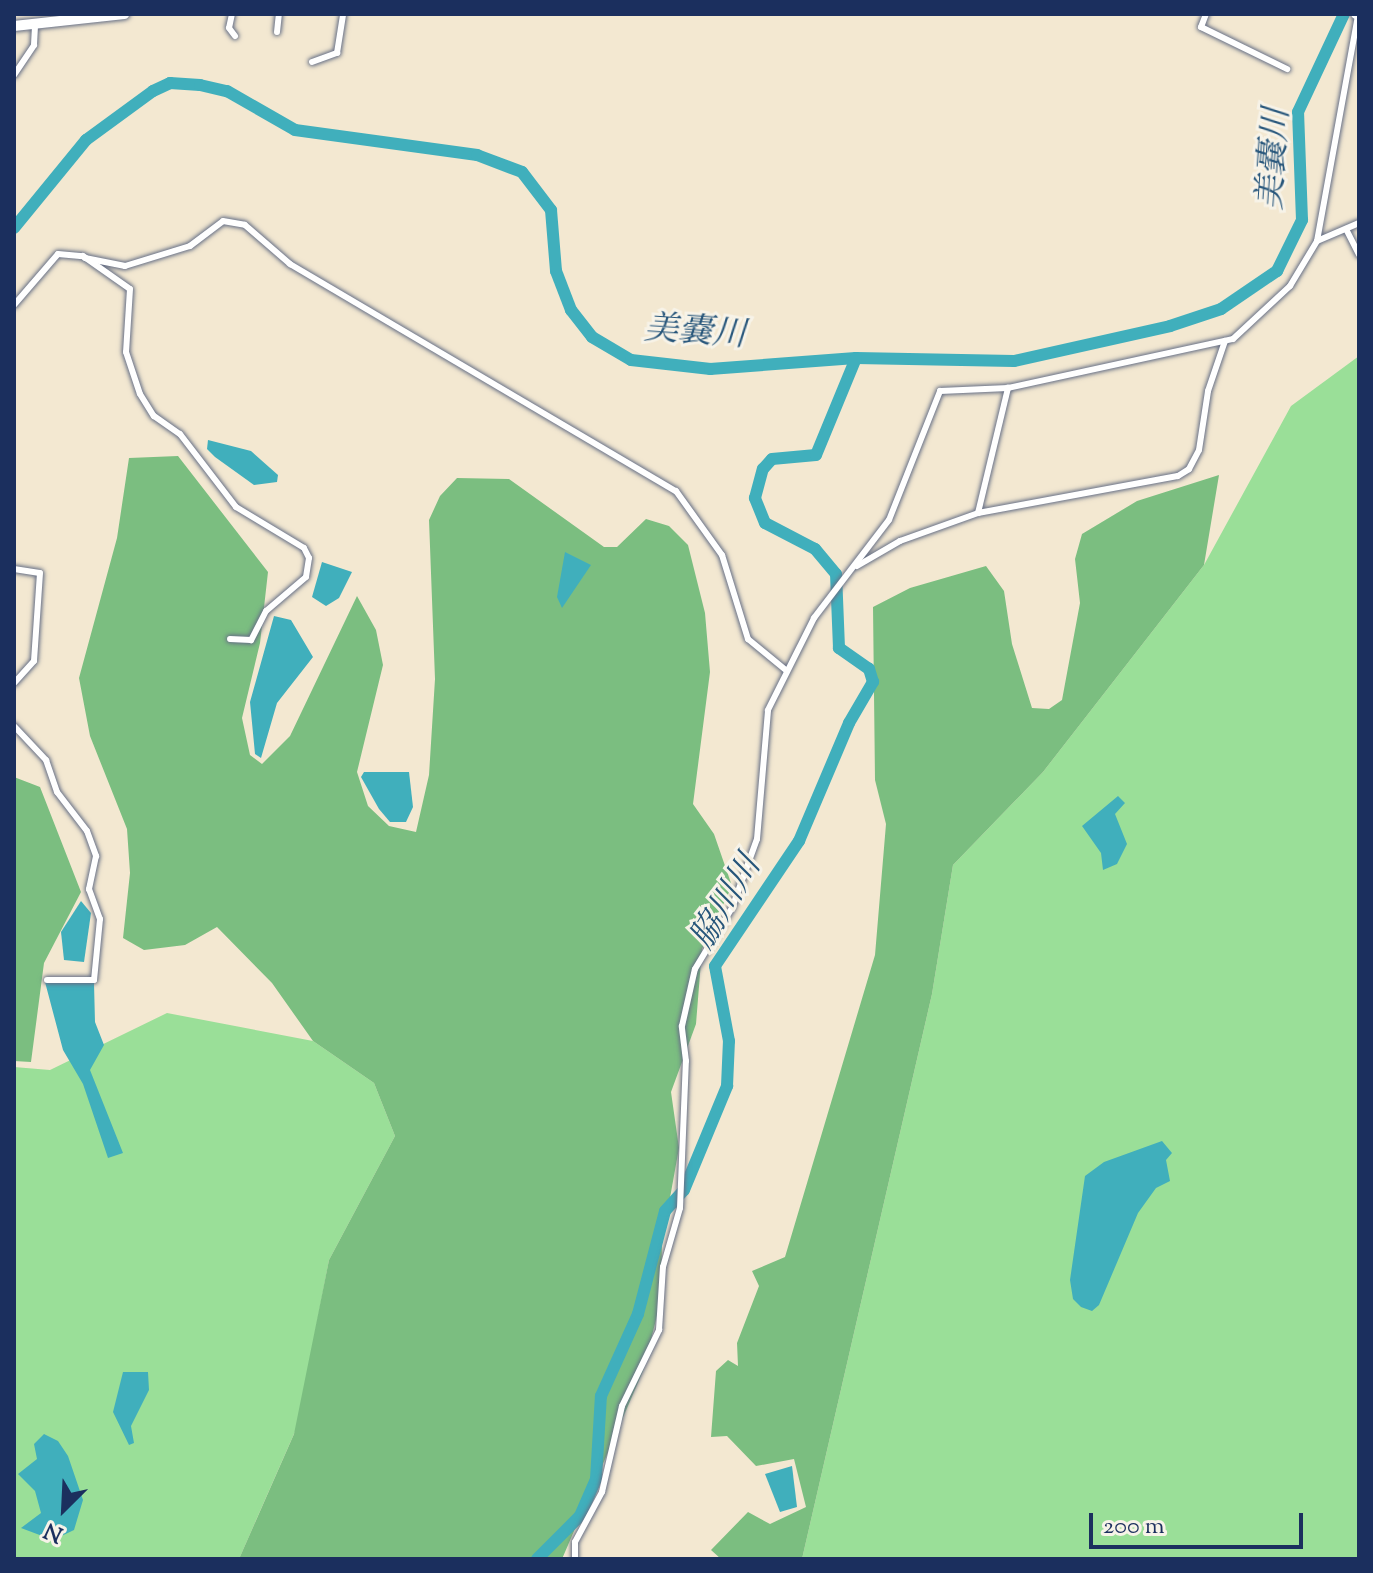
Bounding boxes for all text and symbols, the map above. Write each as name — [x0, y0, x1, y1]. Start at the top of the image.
water label: 美嚢川 — [1251, 107, 1299, 211]
water label: 美嚢川 — [643, 309, 747, 357]
water label: 脇川川 — [683, 849, 771, 957]
north arrow — [24, 1469, 104, 1549]
scale bar — [1093, 1497, 1307, 1547]
text: 200 m — [1103, 1510, 1165, 1544]
text: N — [40, 1513, 69, 1549]

